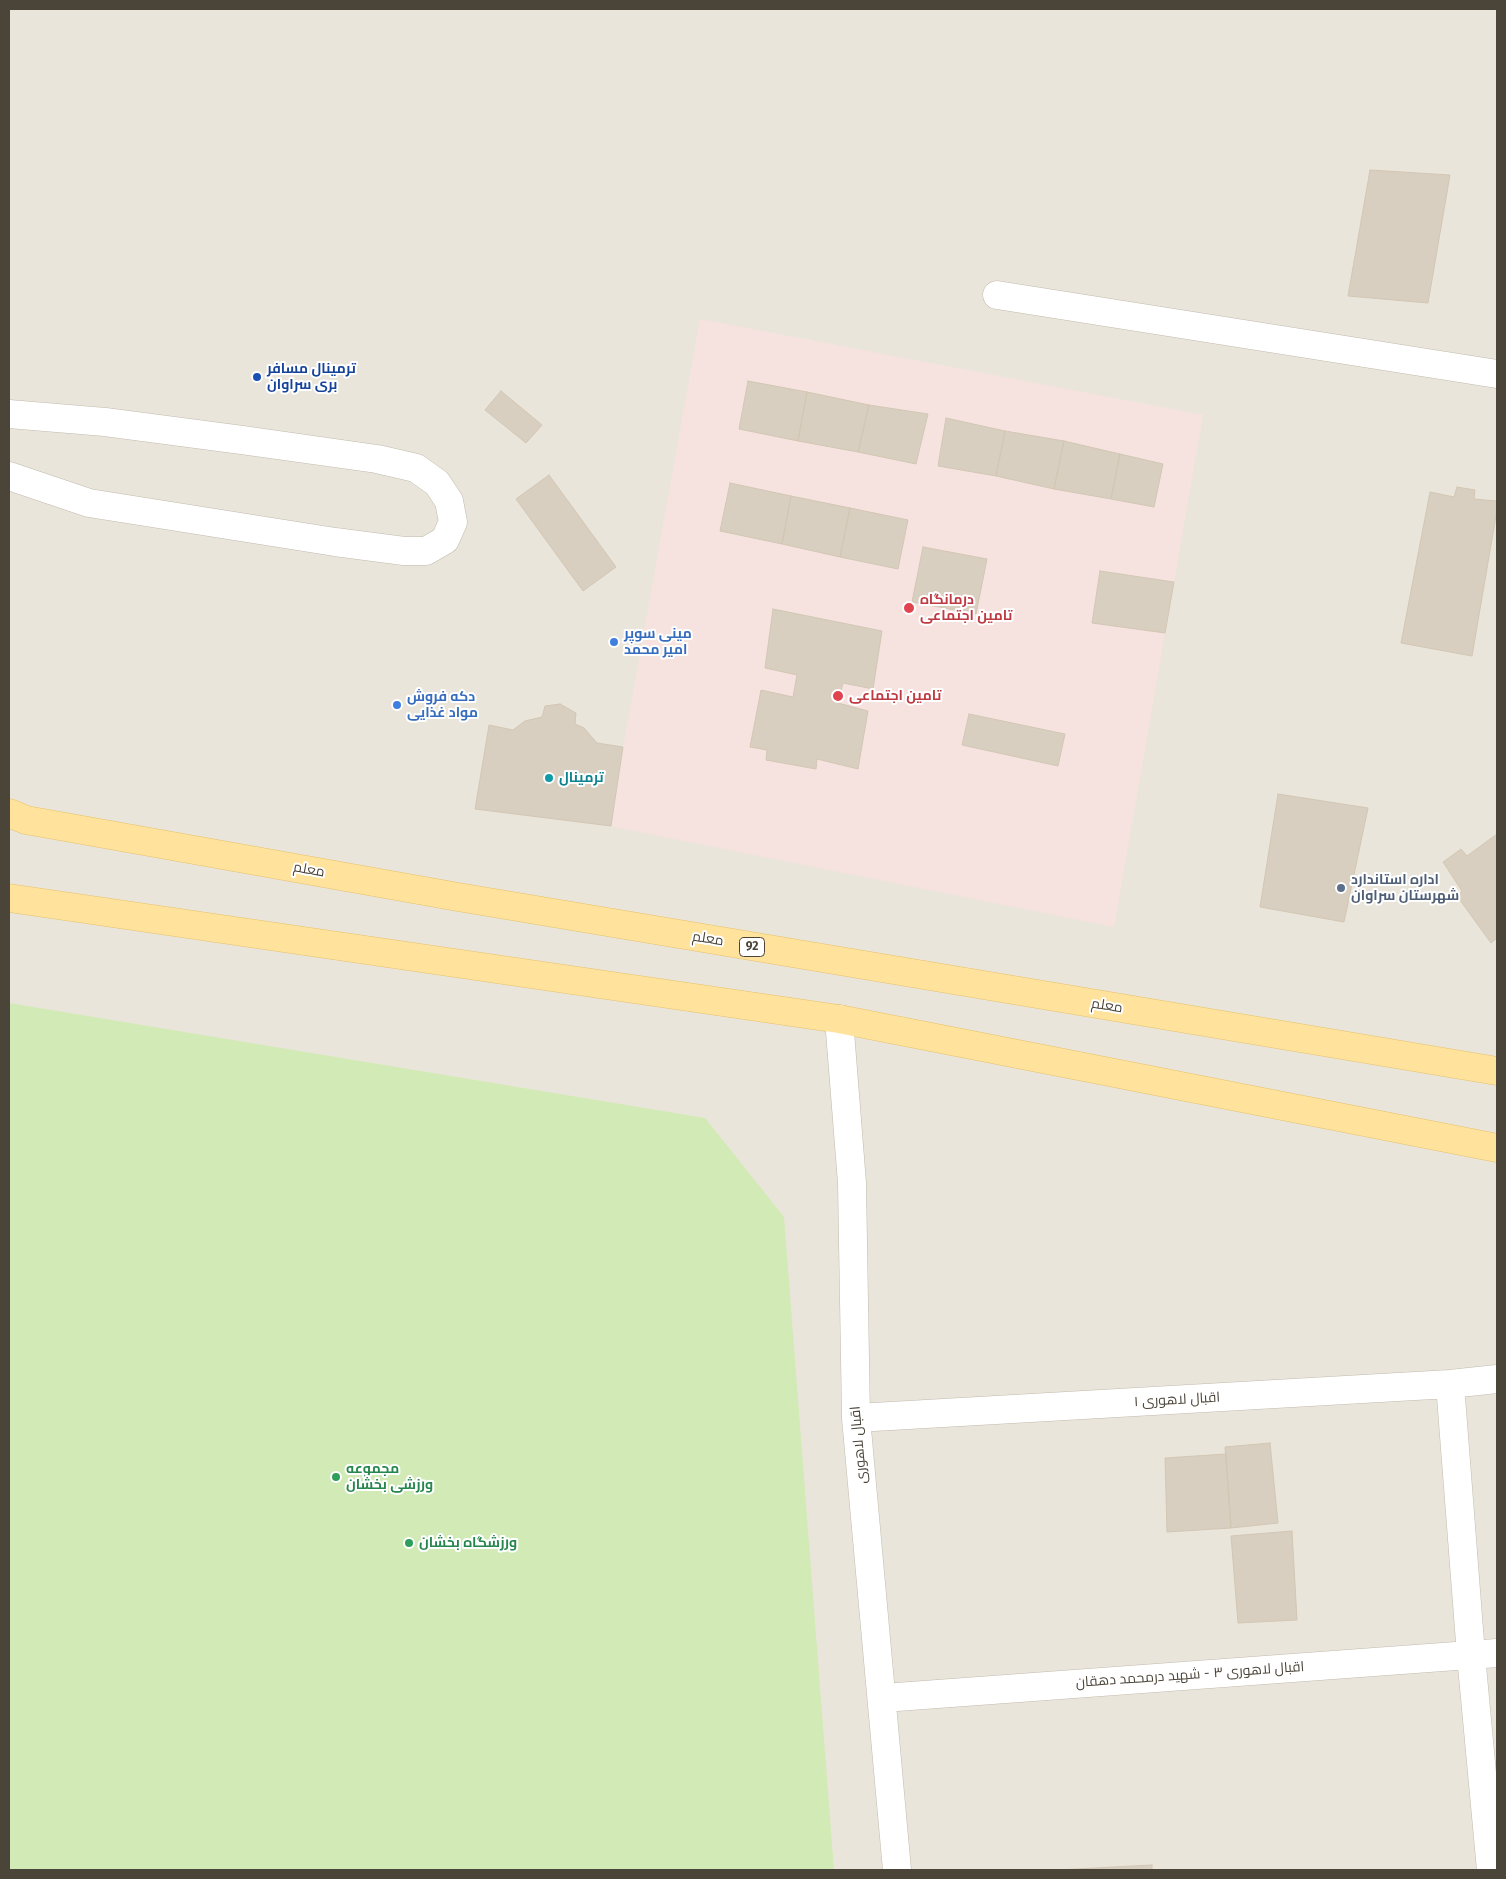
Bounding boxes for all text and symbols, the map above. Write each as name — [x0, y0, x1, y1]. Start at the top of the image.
place label: ترمینال مسافر بری سراوان — [267, 361, 356, 394]
marker: ترمینال مسافر بری سراوان — [251, 371, 263, 383]
place label: درمانگاه تامین اجتماعی — [920, 592, 1012, 624]
marker: درمانگاه تامین اجتماعی — [902, 601, 916, 615]
place label: مینی سوپر امیر محمد — [624, 626, 692, 658]
marker: مینی سوپر امیر محمد — [608, 636, 620, 648]
place label: تامین اجتماعی — [849, 688, 941, 704]
place label: دکه فروش مواد غذایی — [407, 689, 478, 722]
marker: تامین اجتماعی — [831, 689, 845, 703]
marker: دکه فروش مواد غذایی — [391, 699, 403, 711]
place label: ترمینال — [559, 770, 604, 786]
marker: ترمینال — [543, 772, 555, 784]
street label: معلم — [292, 859, 326, 881]
place label: اداره استاندارد شهرستان سراوان — [1351, 872, 1459, 904]
marker: اداره استاندارد شهرستان سراوان — [1335, 882, 1347, 894]
street label: معلم — [691, 928, 725, 950]
road number: 92 — [740, 938, 764, 956]
street label: معلم — [1090, 995, 1124, 1017]
street label: اقبال لاهوری ۱ — [1134, 1389, 1220, 1411]
street label: اقبال لاهوری — [847, 1405, 871, 1485]
place label: مجموعه ورزشی بخشان — [346, 1461, 433, 1494]
marker: مجموعه ورزشی بخشان — [330, 1471, 342, 1483]
place label: ورزشگاه بخشان — [419, 1535, 517, 1551]
marker: ورزشگاه بخشان — [403, 1537, 415, 1549]
street label: اقبال لاهوری ۳ - شهید درمحمد دهقان — [1075, 1659, 1305, 1691]

